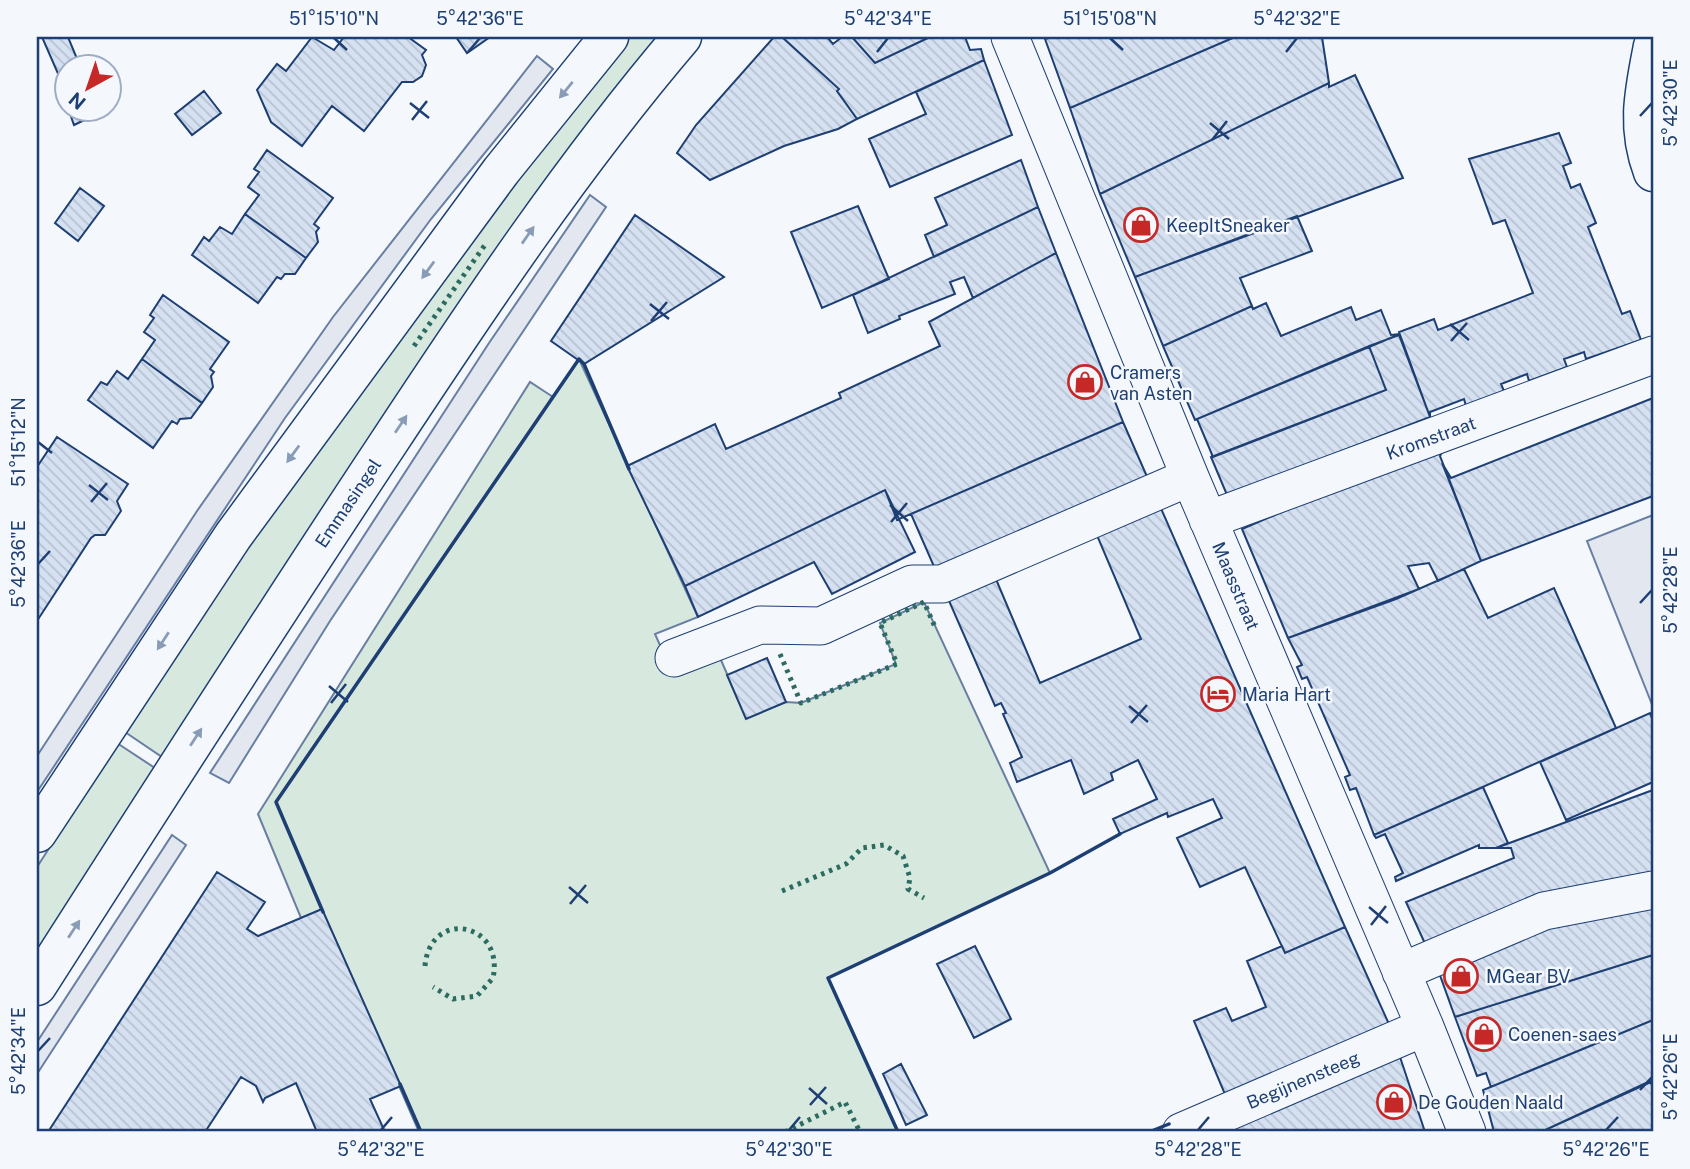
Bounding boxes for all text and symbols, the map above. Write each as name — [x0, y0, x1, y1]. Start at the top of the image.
text: 51°15'10"N — [289, 8, 379, 29]
text: 5°42'36"E — [436, 8, 524, 29]
text: 5°42'34"E — [844, 8, 932, 29]
text: 51°15'08"N — [1063, 8, 1157, 29]
text: 5°42'32"E — [1253, 8, 1341, 29]
north arrow — [52, 52, 122, 122]
text: 5°42'30"E — [1660, 59, 1681, 147]
one-way arrow — [559, 80, 574, 98]
text: N — [64, 88, 90, 114]
shop icon: KeepItSneaker — [1122, 206, 1160, 244]
place label: KeepItSneaker — [1166, 215, 1290, 236]
one-way arrow — [521, 226, 535, 244]
one-way arrow — [421, 261, 435, 280]
place label: Cramers van Asten — [1110, 362, 1192, 404]
shop icon: Cramers van Asten — [1066, 363, 1104, 401]
text: 51°15'12"N — [8, 397, 29, 487]
street label: Kromstraat — [1383, 412, 1479, 464]
one-way arrow — [394, 414, 407, 433]
one-way arrow — [287, 445, 301, 463]
street label: Emmasingel — [311, 455, 385, 551]
text: 5°42'36"E — [8, 520, 29, 608]
street label: Maasstraat — [1208, 539, 1264, 633]
text: 5°42'28"E — [1660, 546, 1681, 634]
one-way arrow — [157, 631, 170, 650]
hotel icon: Maria Hart — [1199, 675, 1237, 713]
place label: Maria Hart — [1242, 684, 1331, 705]
one-way arrow — [190, 727, 203, 747]
one-way arrow — [67, 919, 80, 938]
shop icon: MGear BV — [1442, 957, 1480, 995]
place label: MGear BV — [1486, 966, 1570, 987]
text: 5°42'34"E — [8, 1007, 29, 1095]
shop icon: Coenen-saes — [1465, 1015, 1503, 1053]
place label: Coenen-saes — [1508, 1024, 1617, 1045]
text: 5°42'26"E — [1660, 1033, 1681, 1121]
street label: Begijnensteeg — [1243, 1047, 1363, 1113]
shop icon: De Gouden Naald — [1375, 1083, 1413, 1121]
place label: De Gouden Naald — [1418, 1092, 1564, 1113]
text: 5°42'32"E — [337, 1139, 425, 1160]
text: 5°42'30"E — [745, 1139, 833, 1160]
text: 5°42'28"E — [1154, 1139, 1242, 1160]
text: 5°42'26"E — [1562, 1139, 1650, 1160]

